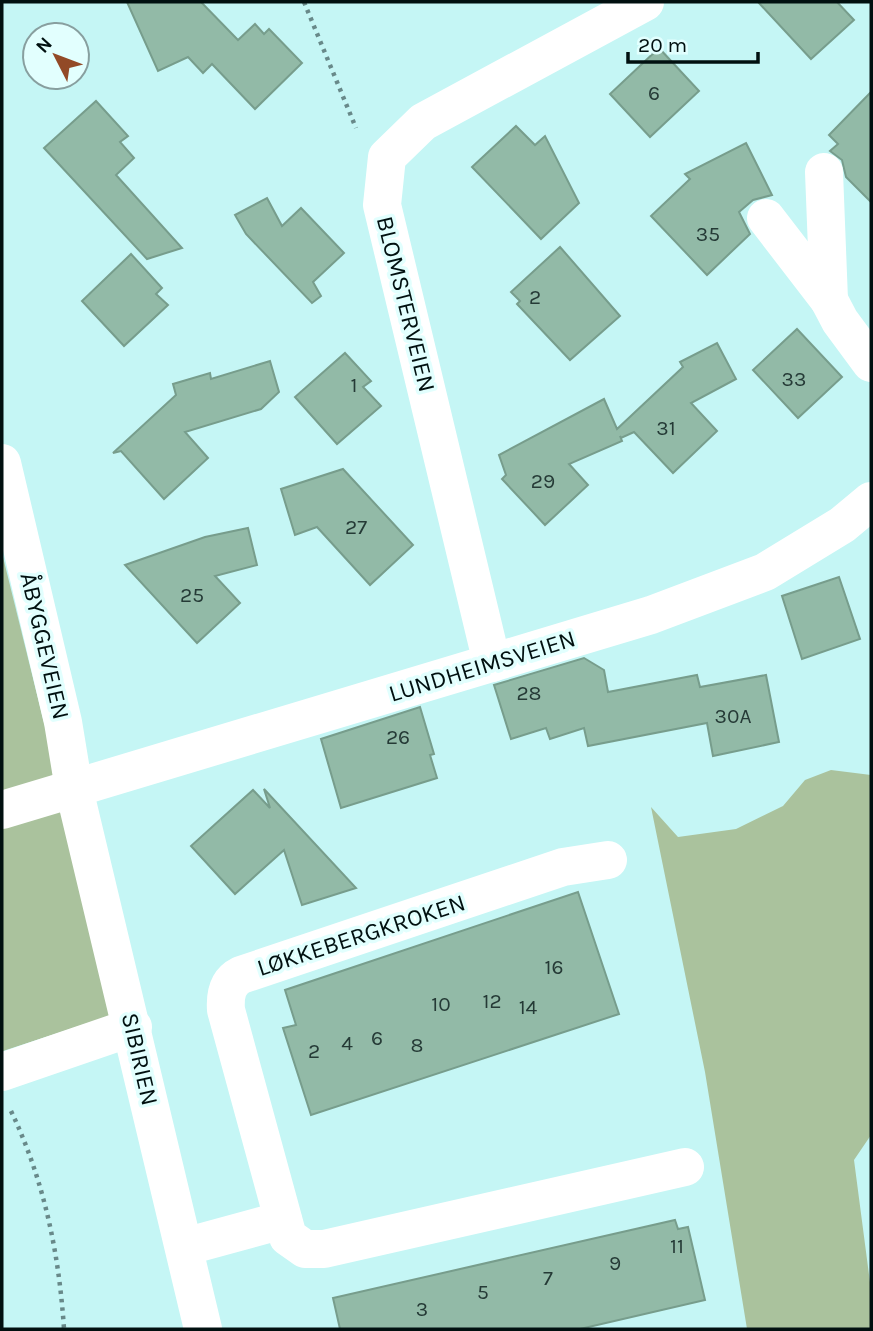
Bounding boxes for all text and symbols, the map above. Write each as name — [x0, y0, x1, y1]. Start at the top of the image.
north arrow — [21, 21, 91, 91]
scale bar — [628, 21, 758, 65]
text: N — [31, 33, 57, 58]
text: 20 m — [638, 33, 687, 57]
house number: 6 — [648, 81, 660, 105]
street label: BLOMSTERVEIEN — [371, 213, 441, 395]
house number: 35 — [696, 222, 720, 246]
house number: 2 — [529, 285, 541, 309]
house number: 33 — [782, 367, 806, 391]
house number: 1 — [351, 373, 357, 397]
house number: 31 — [656, 416, 676, 440]
house number: 29 — [531, 469, 555, 493]
house number: 27 — [345, 515, 367, 539]
street label: ÅBYGGEVEIEN — [14, 570, 76, 722]
house number: 25 — [180, 583, 204, 607]
street label: LUNDHEIMSVEIEN — [385, 624, 579, 708]
house number: 28 — [516, 681, 542, 705]
house number: 30A — [715, 704, 751, 728]
house number: 26 — [386, 725, 410, 749]
street label: LØKKEBERGKROKEN — [253, 888, 469, 982]
house number: 16 — [545, 955, 563, 979]
house number: 12 — [482, 989, 502, 1013]
house number: 10 — [431, 992, 451, 1016]
house number: 14 — [519, 995, 538, 1019]
street label: SIBIRIEN — [116, 1010, 164, 1108]
house number: 6 — [371, 1026, 383, 1050]
house number: 4 — [341, 1031, 353, 1055]
house number: 8 — [411, 1033, 423, 1057]
house number: 2 — [308, 1039, 320, 1063]
house number: 11 — [670, 1234, 684, 1258]
house number: 9 — [609, 1251, 621, 1275]
house number: 7 — [543, 1266, 553, 1290]
house number: 5 — [477, 1280, 489, 1304]
house number: 3 — [416, 1297, 428, 1321]

